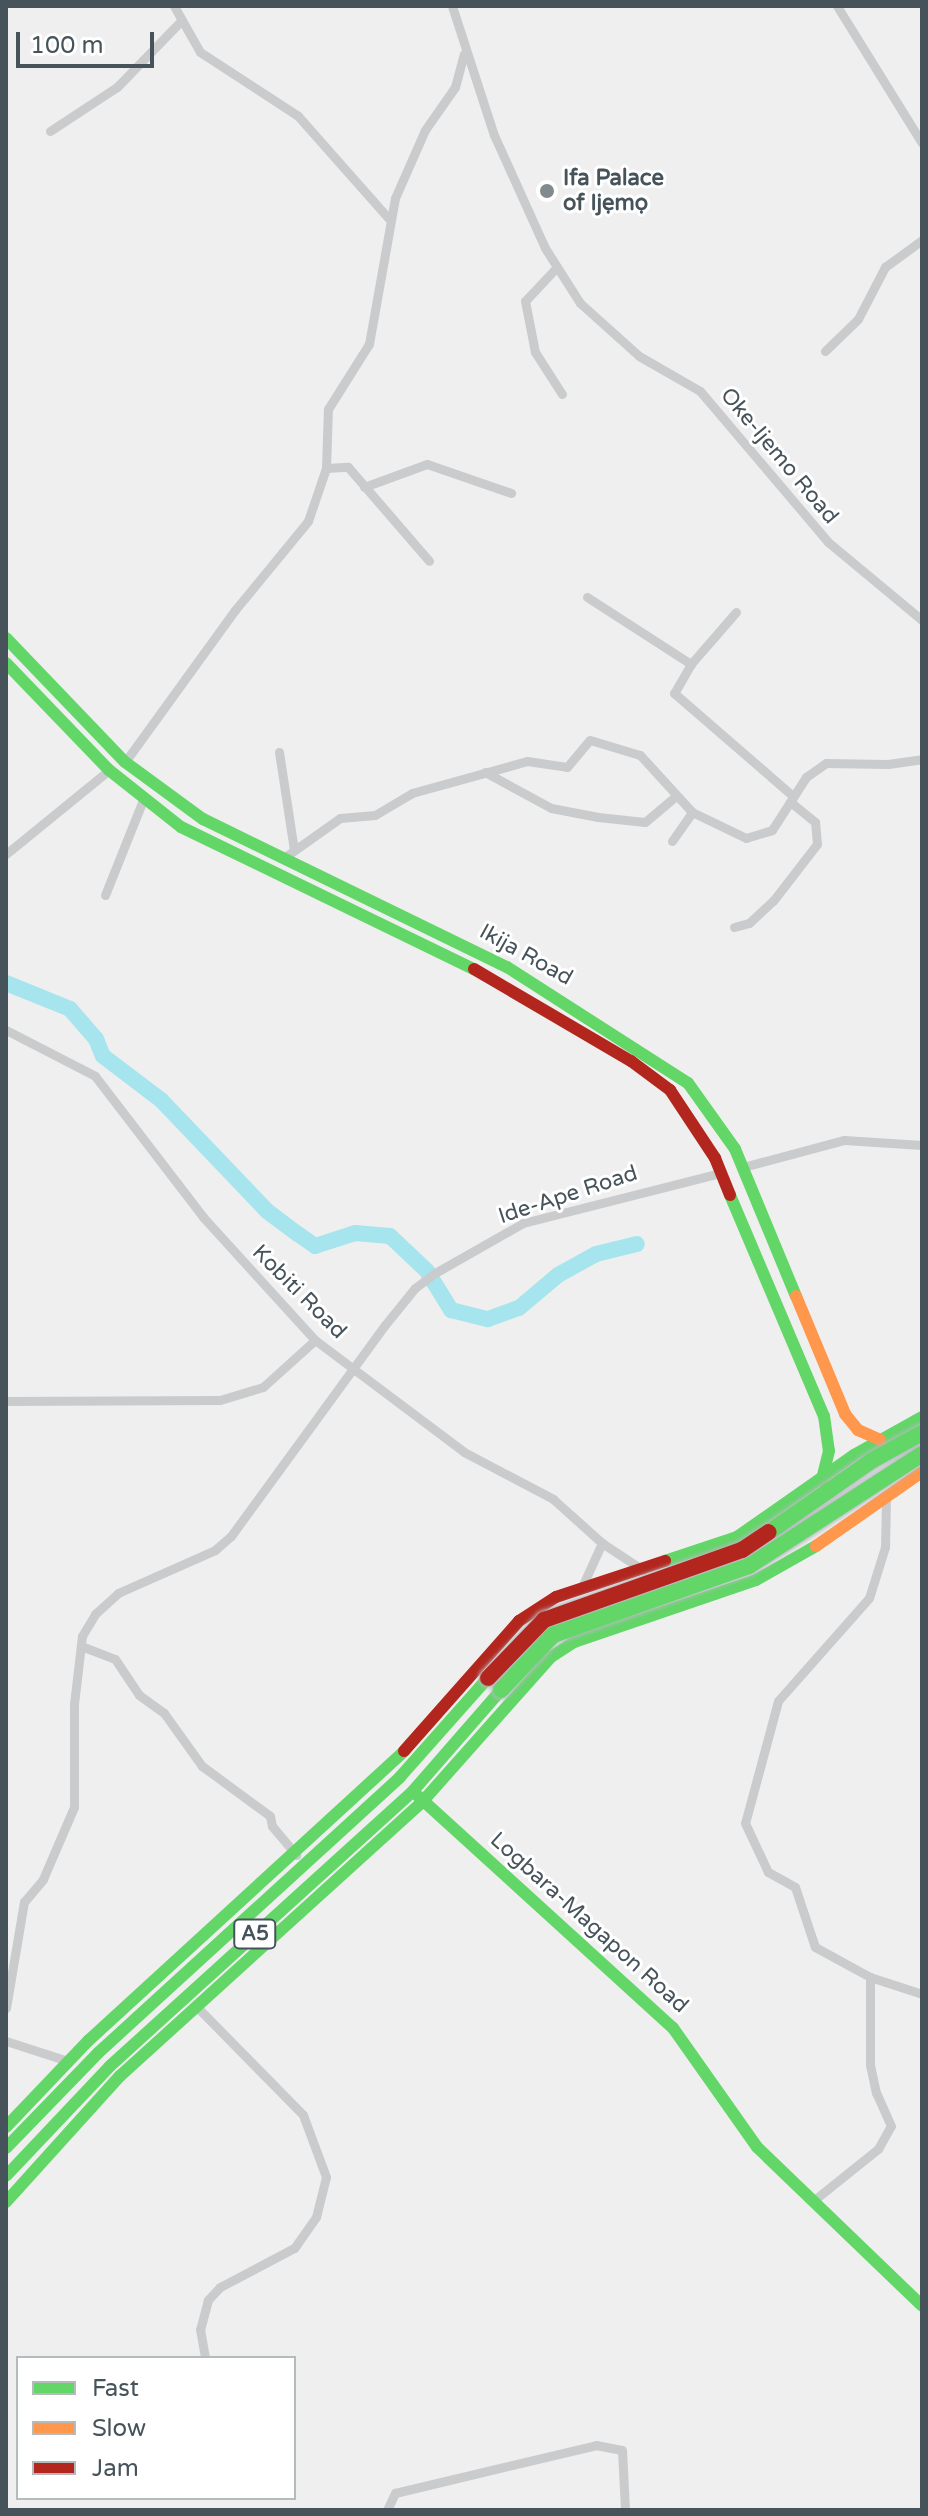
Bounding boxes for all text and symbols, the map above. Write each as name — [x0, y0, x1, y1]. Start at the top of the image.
scale bar — [20, 16, 158, 66]
text: 100 m — [30, 31, 104, 60]
place label: Ifa Palace of Ijẹmọ — [563, 165, 664, 216]
marker: Ifa Palace of Ijẹmọ — [538, 182, 556, 200]
street label: Oke-Ijemo Road — [714, 383, 844, 529]
street label: Ikija Road — [475, 919, 577, 991]
street label: Ide-Ape Road — [495, 1160, 641, 1230]
street label: Kobiti Road — [246, 1239, 352, 1345]
street label: Logbara-Magapon Road — [485, 1827, 693, 2019]
road number: A5 — [233, 1918, 277, 1950]
legend — [16, 2356, 296, 2500]
text: Fast — [92, 2374, 139, 2403]
text: Slow — [92, 2414, 146, 2443]
text: Jam — [92, 2454, 139, 2483]

